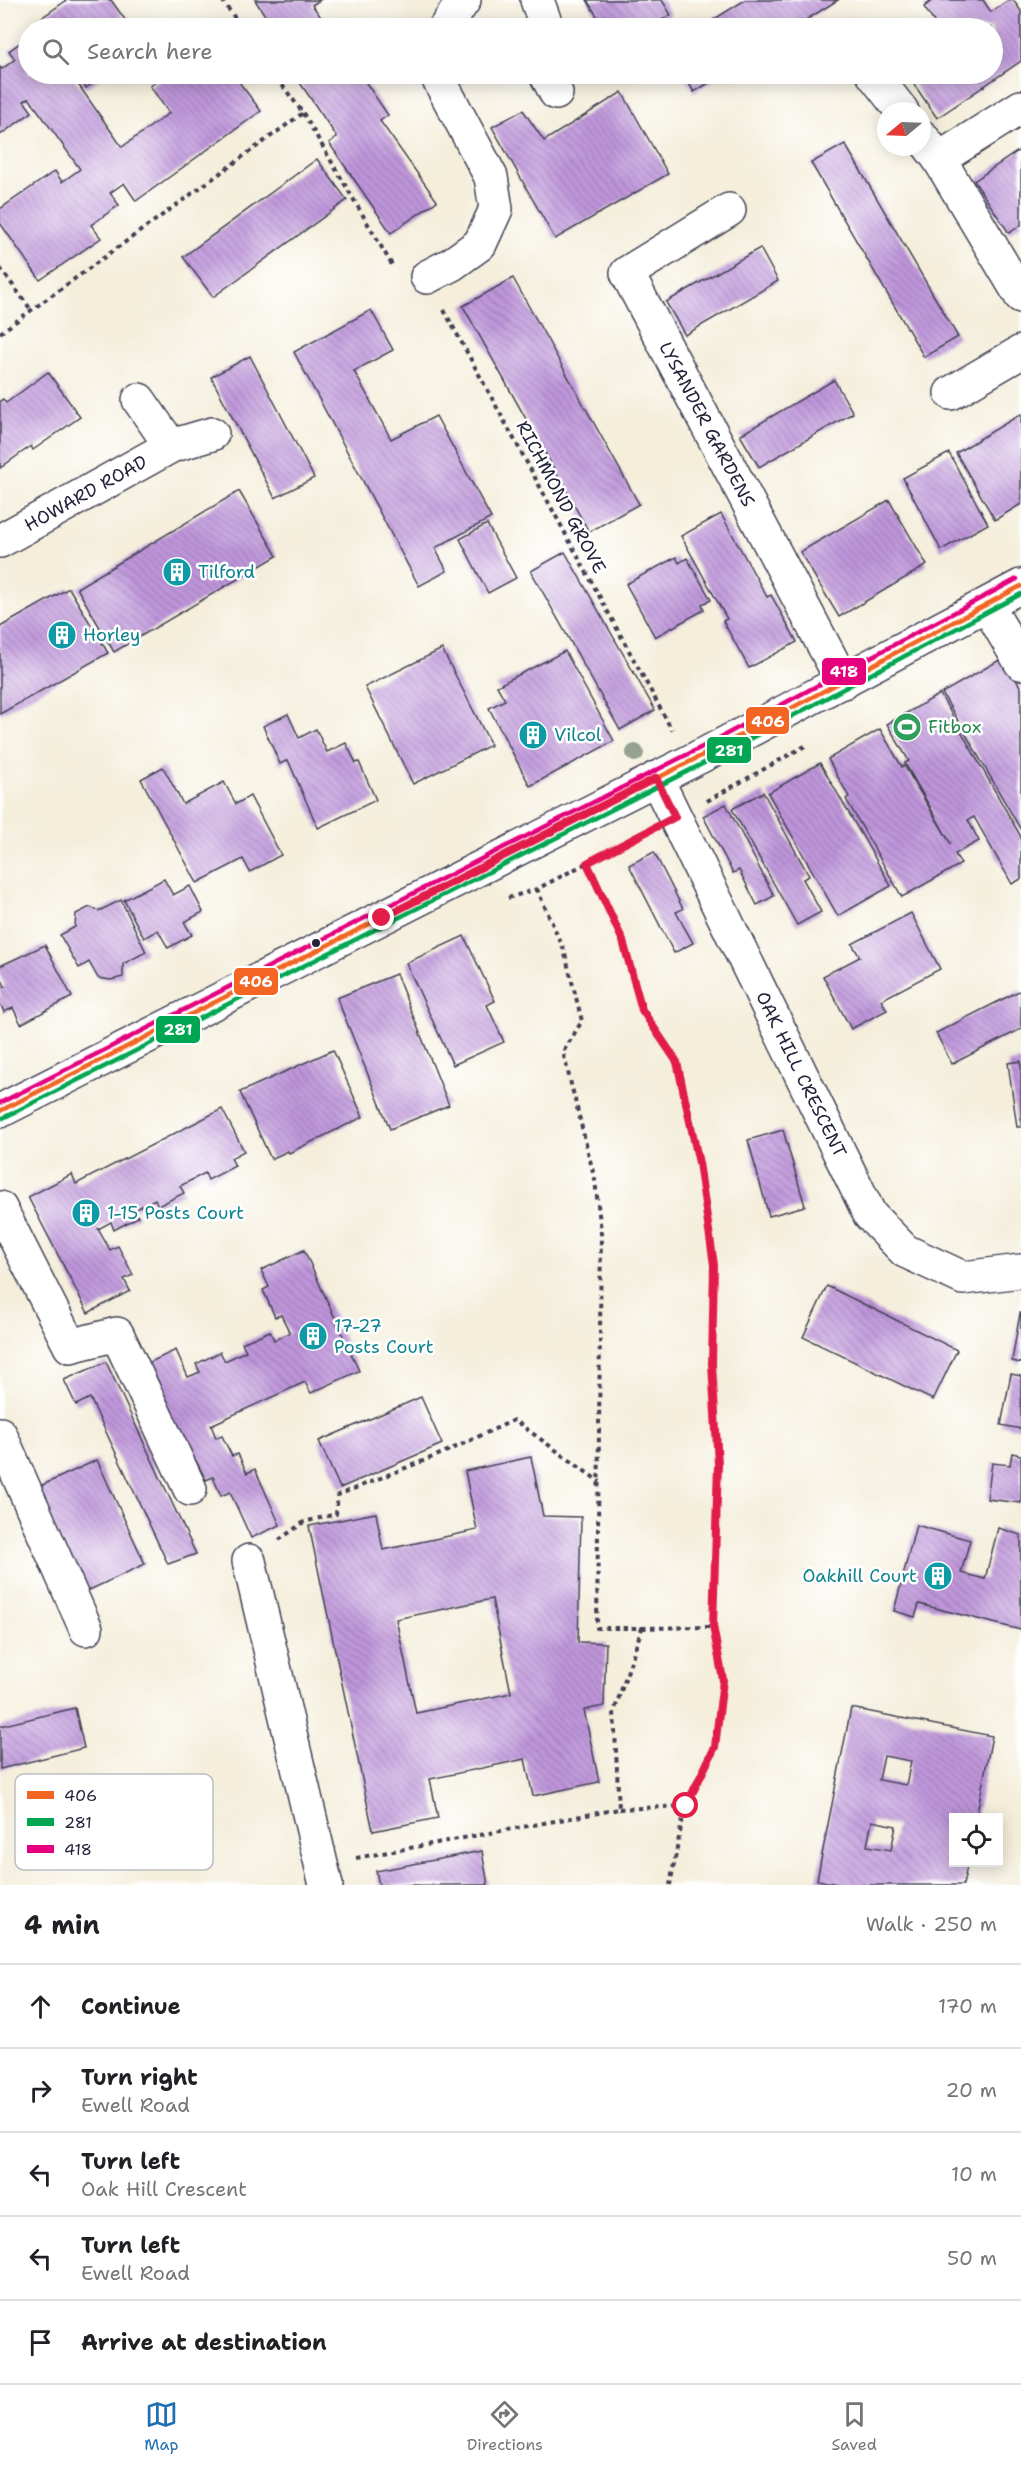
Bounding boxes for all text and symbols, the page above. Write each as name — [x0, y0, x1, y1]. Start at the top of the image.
search box — [18, 18, 1003, 84]
icon: search — [39, 35, 72, 68]
text: Search here — [87, 37, 213, 66]
north arrow — [877, 102, 931, 156]
street label: LYSANDER GARDENS — [654, 338, 760, 511]
street label: RICHMOND GROVE — [511, 417, 611, 577]
street label: HOWARD ROAD — [20, 450, 151, 537]
building icon: Tilford — [161, 556, 193, 588]
place label: Tilford — [198, 560, 255, 584]
building icon: Horley — [46, 619, 78, 651]
place label: Horley — [83, 623, 140, 647]
line badge: 418 — [821, 657, 867, 686]
text: 418 — [830, 661, 858, 682]
line badge: 406 — [745, 706, 790, 735]
text: 406 — [751, 711, 785, 732]
sports icon: Fitbox — [891, 711, 923, 743]
place label: Fitbox — [928, 715, 981, 739]
building icon: Vilcol — [517, 719, 549, 751]
place label: Vilcol — [554, 723, 602, 747]
line badge: 281 — [706, 736, 752, 764]
text: 281 — [714, 740, 744, 761]
route end — [368, 904, 394, 930]
unlabelled marker — [310, 937, 322, 949]
line badge: 406 — [233, 967, 279, 996]
text: 406 — [239, 971, 273, 992]
street label: OAK HILL CRESCENT — [750, 987, 852, 1161]
line badge: 281 — [155, 1015, 201, 1044]
text: 281 — [163, 1019, 193, 1040]
building icon: 1-15 Posts Court — [70, 1197, 102, 1229]
place label: 1-15 Posts Court — [107, 1201, 244, 1225]
place label: 17-27 Posts Court — [334, 1314, 434, 1359]
building icon: 17-27 Posts Court — [297, 1320, 329, 1352]
building icon: Oakhill Court — [922, 1560, 954, 1592]
place label: Oakhill Court — [802, 1564, 917, 1588]
legend — [15, 1774, 213, 1870]
text: 406 — [64, 1785, 97, 1806]
route start — [672, 1792, 698, 1818]
text: 281 — [64, 1812, 92, 1833]
map controls — [949, 1813, 1003, 1867]
button: locate — [949, 1813, 1003, 1867]
text: 418 — [64, 1839, 92, 1860]
text: 4 min — [24, 1907, 100, 1942]
text: Walk · 250 m — [866, 1911, 997, 1937]
icon: ahead — [24, 1990, 57, 2023]
text: Continue — [81, 1992, 181, 2021]
text: 170 m — [938, 1993, 997, 2019]
text: Turn right — [81, 2063, 198, 2092]
icon: right — [24, 2074, 57, 2107]
text: 20 m — [946, 2077, 997, 2103]
text: Ewell Road — [81, 2092, 190, 2118]
text: Turn left — [81, 2147, 180, 2176]
icon: left — [24, 2158, 57, 2191]
text: 10 m — [951, 2161, 997, 2187]
text: Oak Hill Crescent — [81, 2176, 247, 2202]
text: Turn left — [81, 2231, 180, 2260]
icon: left — [24, 2242, 57, 2275]
text: 50 m — [947, 2245, 997, 2271]
text: Ewell Road — [81, 2260, 190, 2286]
icon: arrive — [24, 2326, 57, 2359]
text: Arrive at destination — [81, 2328, 327, 2357]
tab: Map — [144, 2398, 178, 2455]
tab: Directions — [467, 2398, 543, 2455]
tab: Saved — [831, 2398, 877, 2455]

